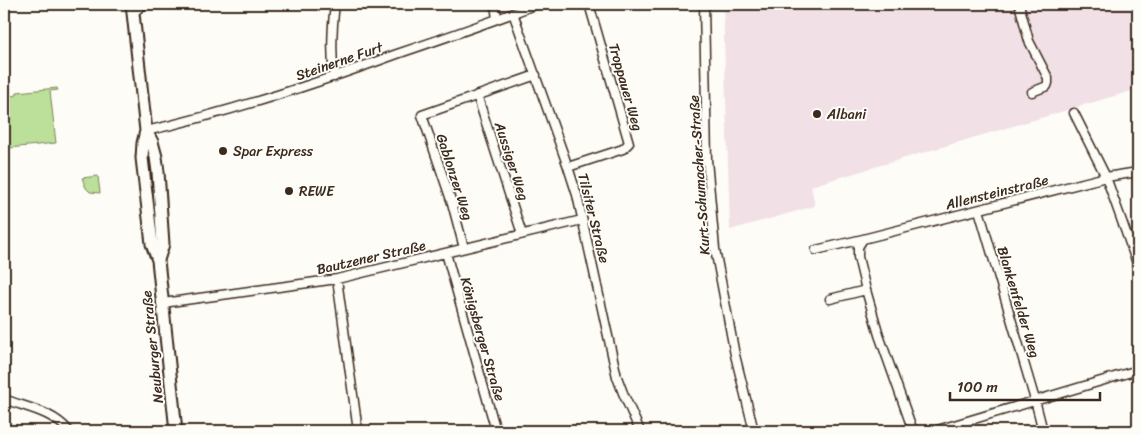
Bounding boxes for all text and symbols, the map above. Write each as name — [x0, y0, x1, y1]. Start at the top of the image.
street label: Steinerne Furt — [292, 34, 387, 88]
street label: Troppauer Weg — [601, 40, 650, 134]
street label: Kurt-Schumacher-Straße — [681, 94, 718, 256]
place label: Albani — [826, 102, 867, 127]
marker: Albani — [811, 108, 823, 120]
street label: Aussiger Weg — [487, 117, 536, 204]
street label: Gablonzer Weg — [429, 131, 480, 224]
place label: Spar Express — [233, 139, 314, 164]
marker: Spar Express — [217, 145, 229, 157]
street label: Allensteinstraße — [942, 168, 1051, 218]
street label: Tilsiter Straße — [570, 170, 617, 266]
place label: REWE — [299, 179, 335, 204]
marker: REWE — [283, 185, 295, 197]
street label: Bautzener Straße — [314, 233, 428, 282]
street label: Blankenfelder Weg — [990, 243, 1047, 361]
street label: Königsberger Straße — [453, 274, 512, 404]
street label: Neuburger Straße — [134, 289, 171, 404]
scale bar — [950, 370, 1100, 402]
text: 100 m — [957, 374, 998, 400]

